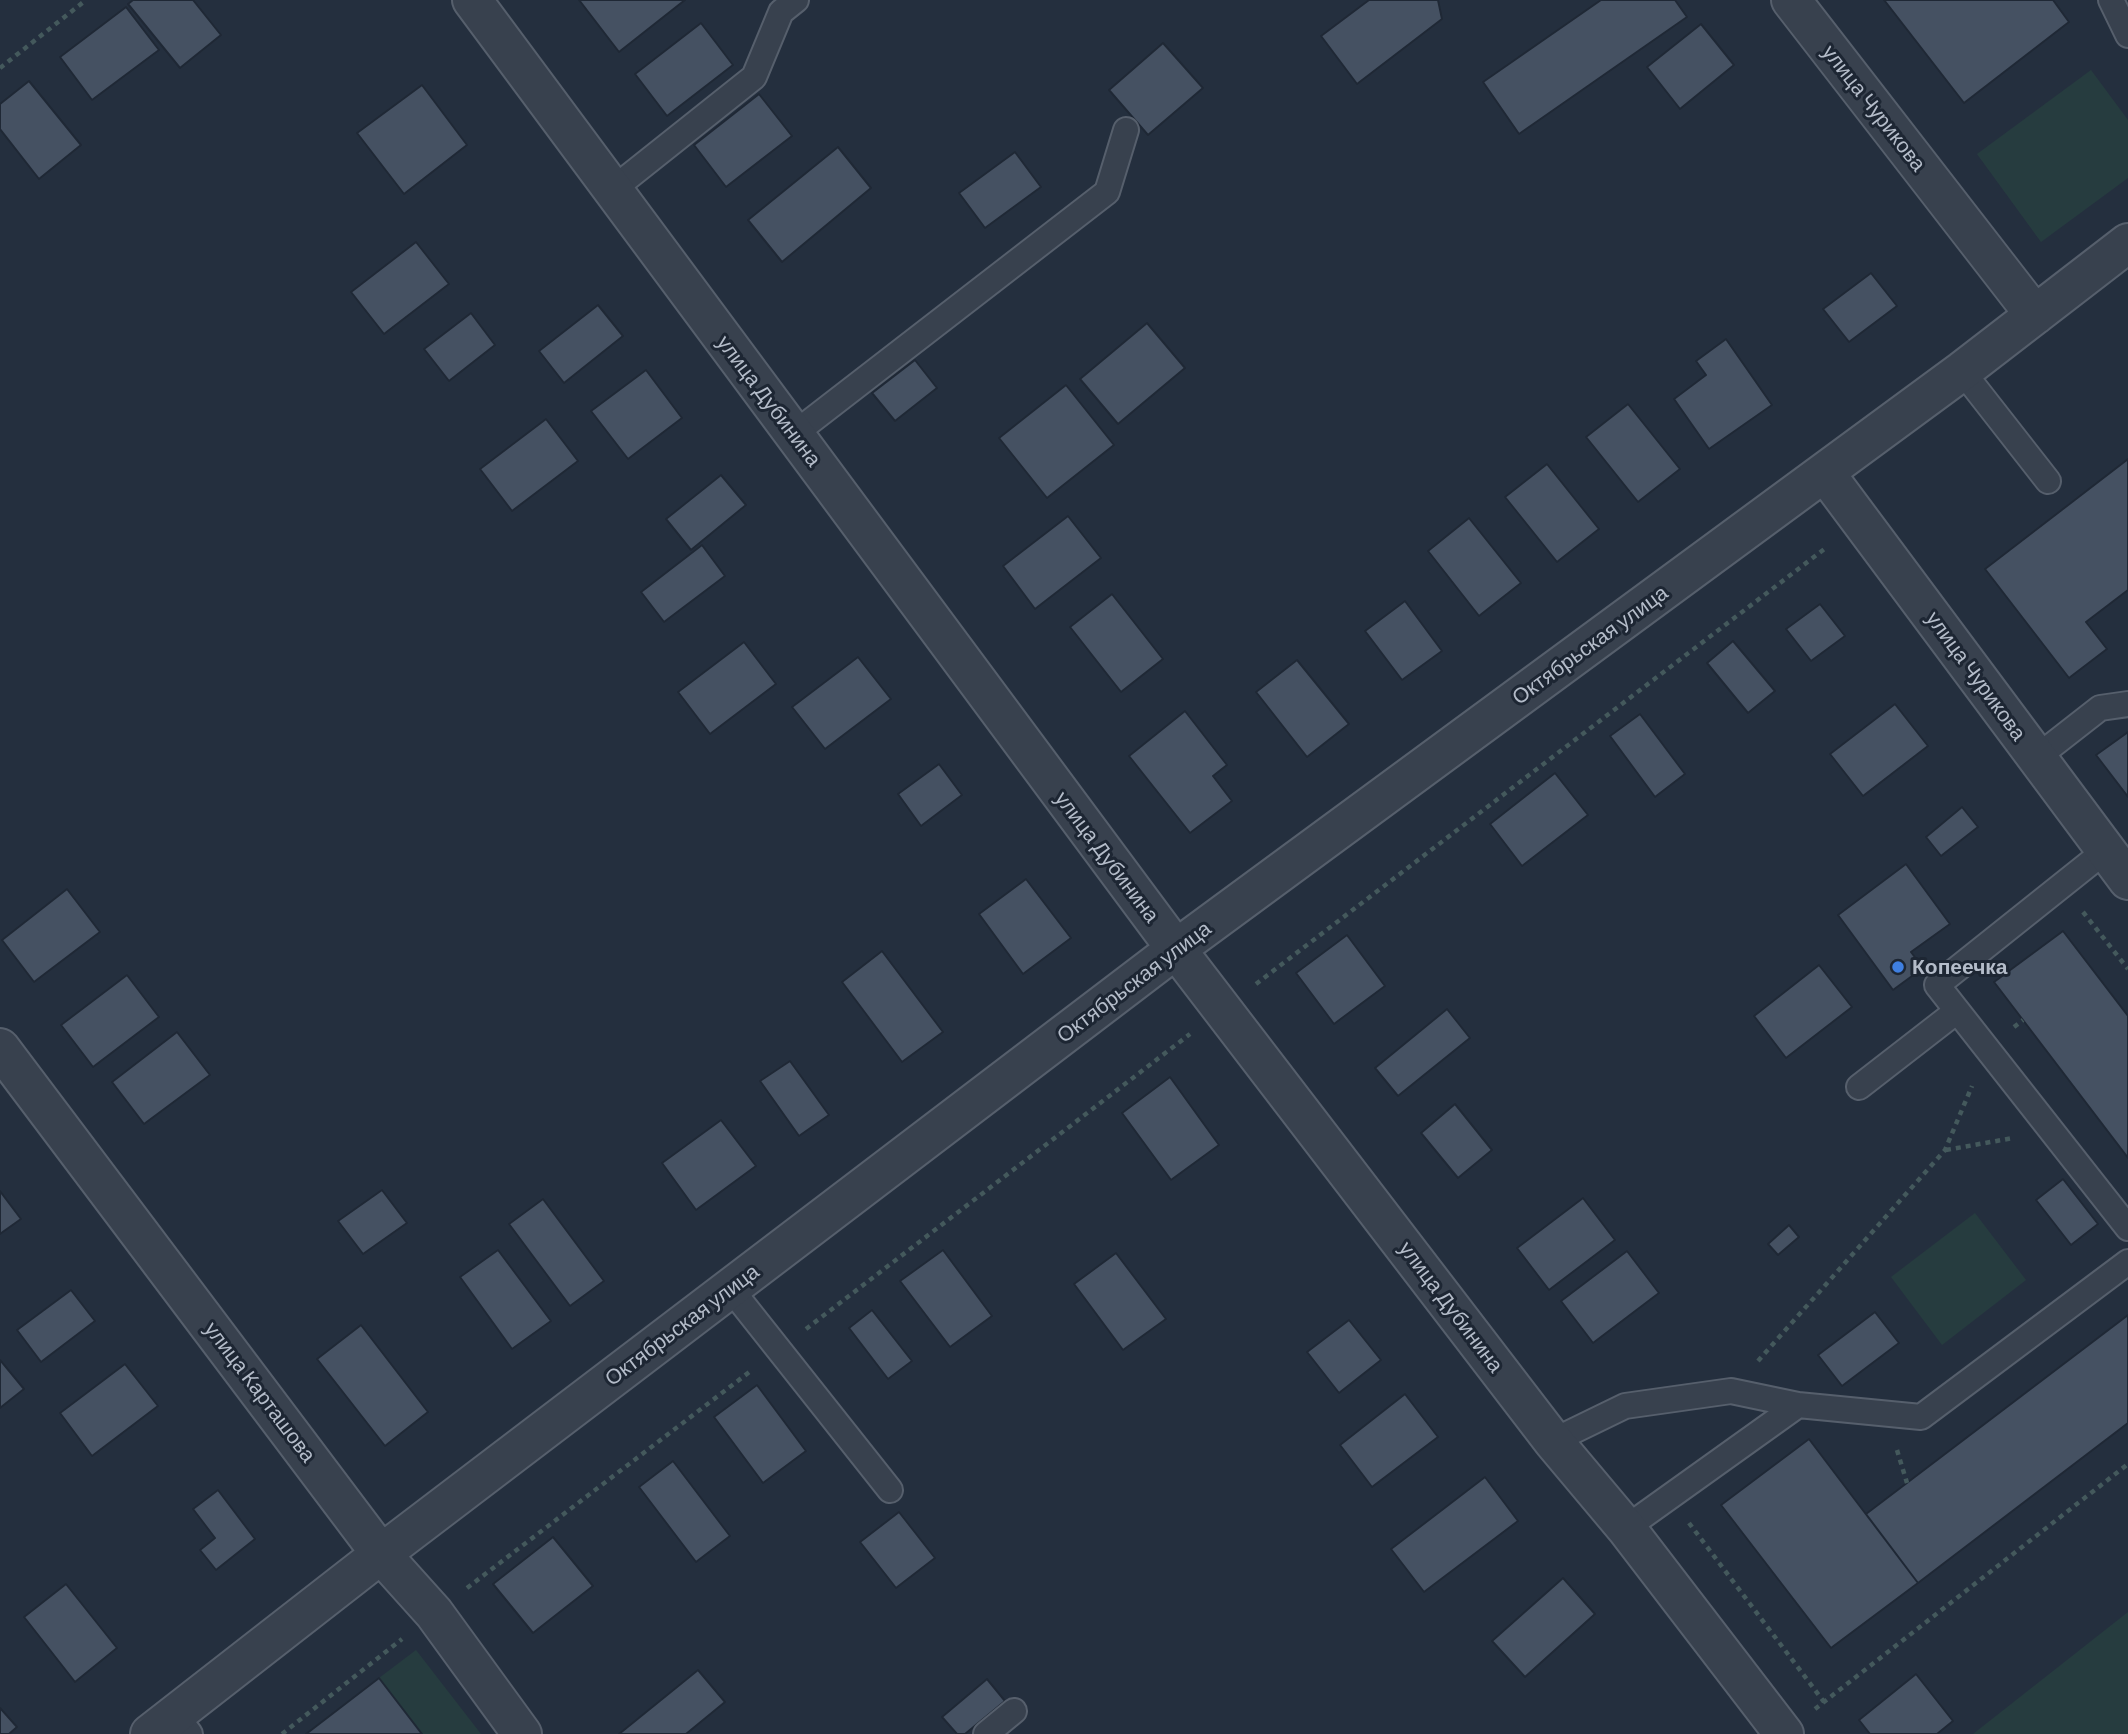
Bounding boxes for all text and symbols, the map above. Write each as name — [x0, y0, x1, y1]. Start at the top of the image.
street label: улица Чурикова — [1817, 40, 1931, 176]
street label: улица Дубинина — [711, 330, 827, 472]
street label: Октябрьская улица — [1507, 580, 1673, 710]
street label: улица Чурикова — [1921, 607, 2031, 745]
street label: улица Дубинина — [1049, 786, 1165, 928]
street label: Октябрьская улица — [1052, 916, 1216, 1048]
place label: Копеечка — [1912, 954, 2008, 980]
marker: Копеечка — [1890, 959, 1906, 975]
street label: улица Дубинина — [1393, 1236, 1509, 1378]
street label: Октябрьская улица — [600, 1259, 764, 1391]
street label: улица Карташова — [199, 1317, 321, 1467]

